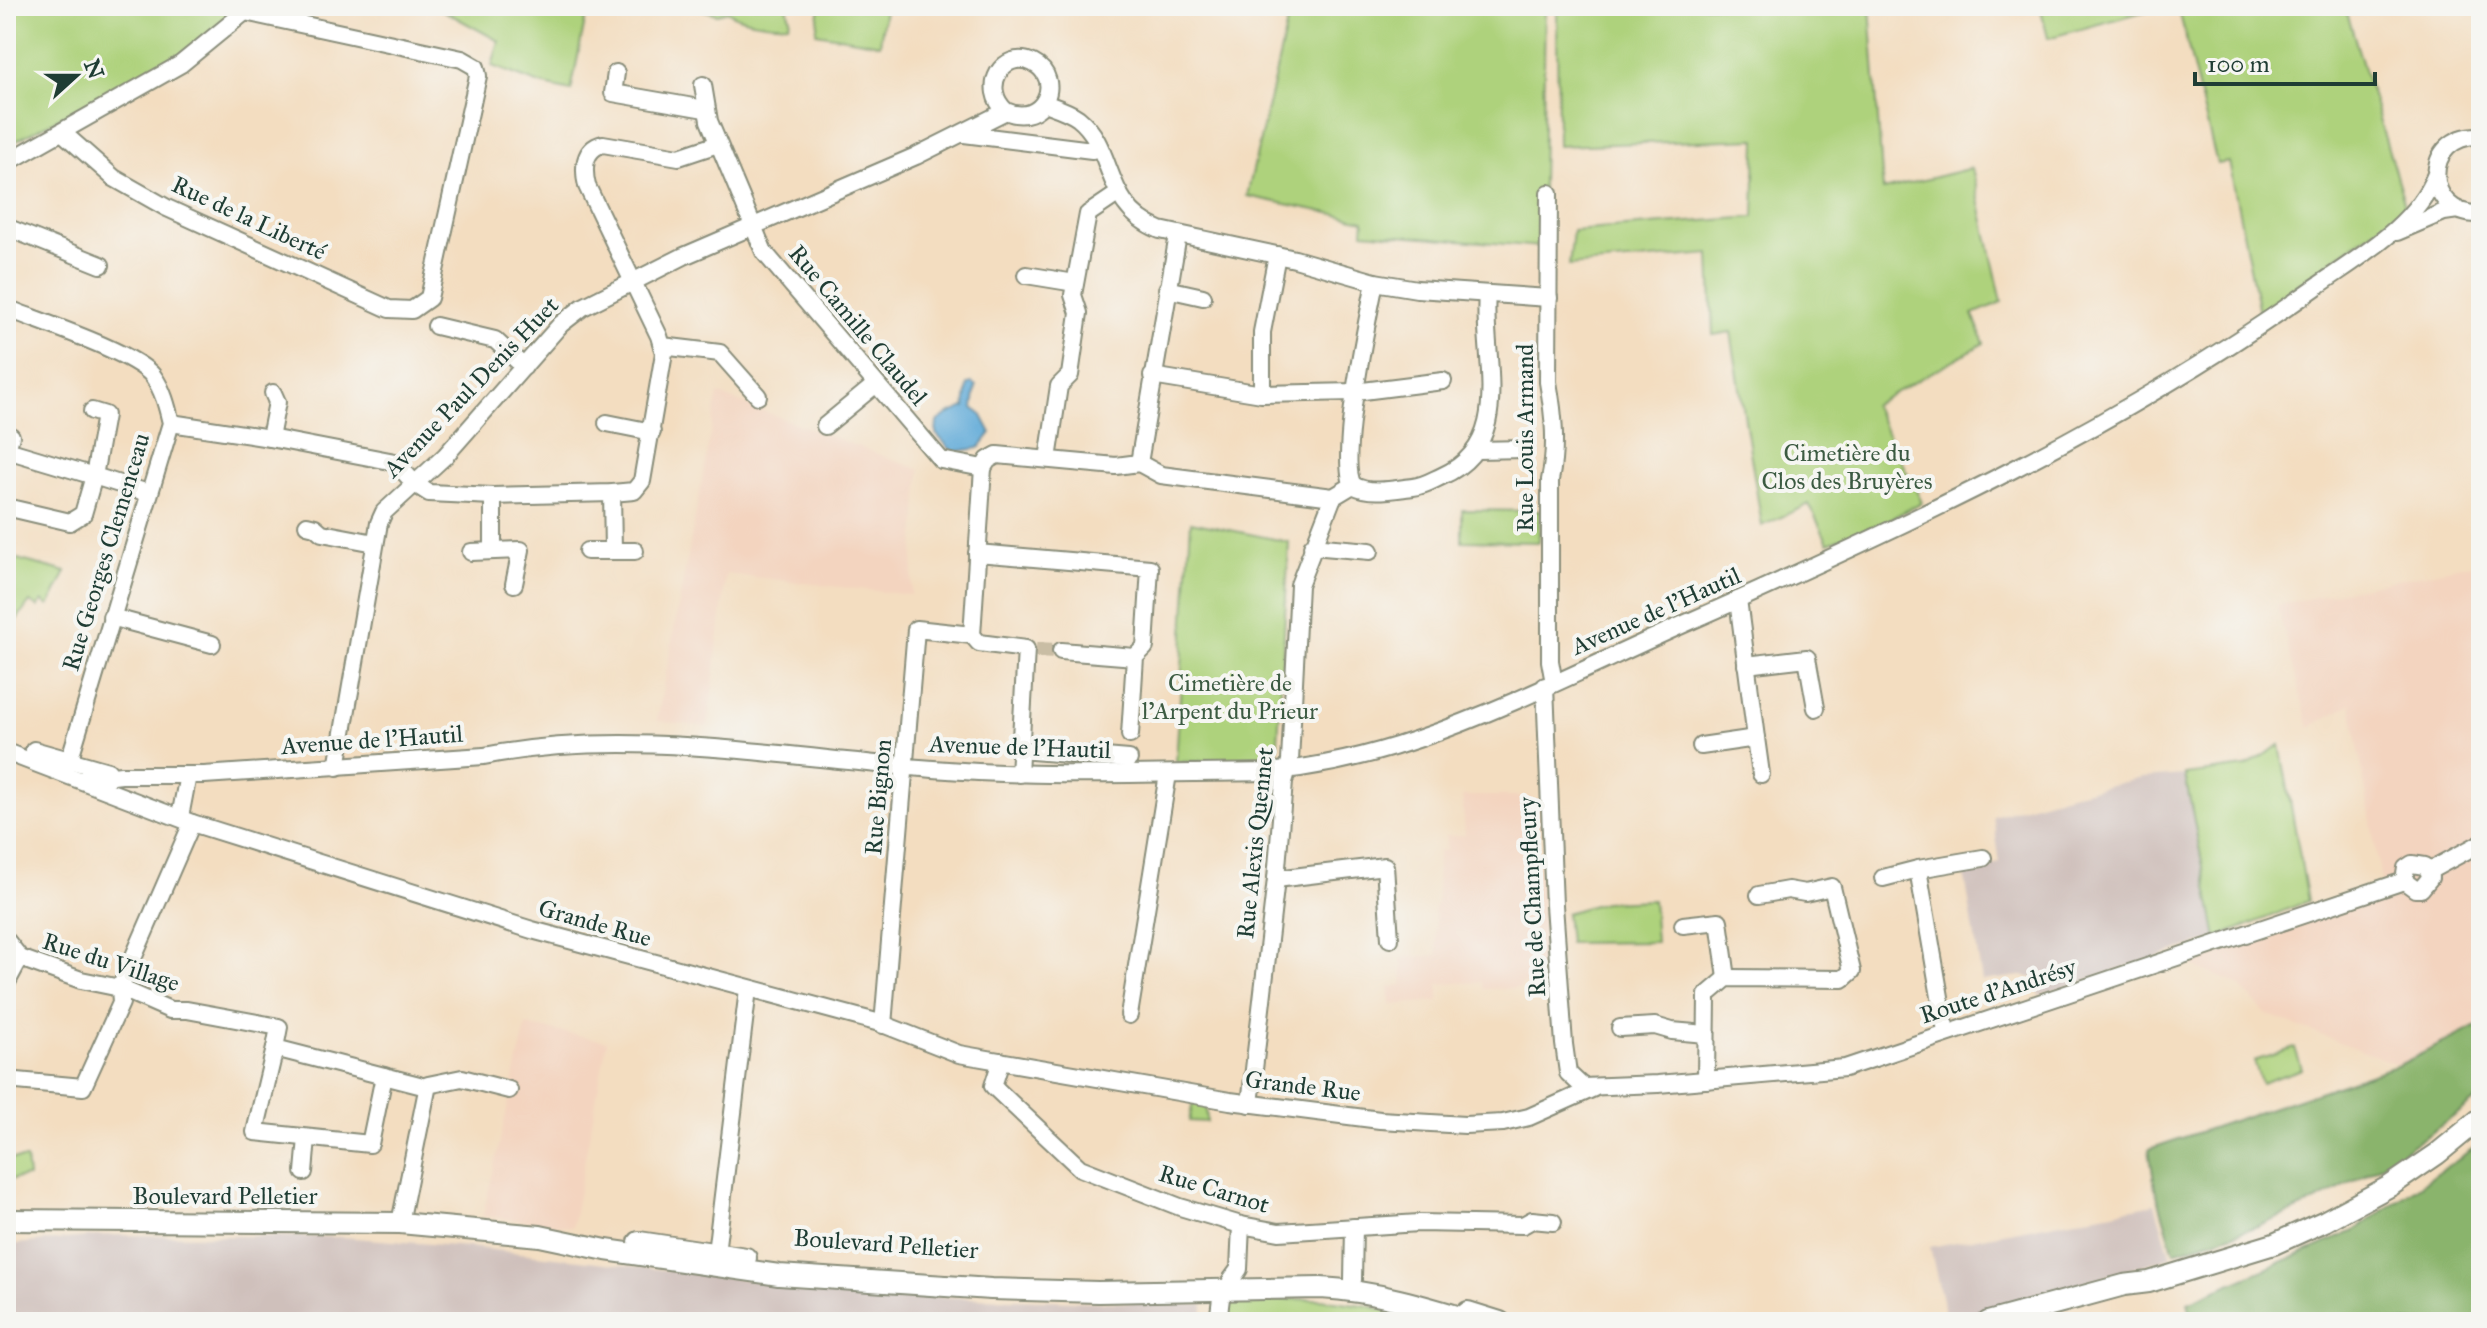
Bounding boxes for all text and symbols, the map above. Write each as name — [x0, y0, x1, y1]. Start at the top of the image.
north arrow — [36, 36, 116, 116]
scale bar — [2195, 36, 2375, 86]
text: 100 m — [2207, 49, 2270, 79]
text: N — [78, 55, 110, 83]
street label: Rue de la Liberté — [167, 169, 331, 267]
street label: Rue Camille Claudel — [782, 239, 934, 412]
street label: Avenue Paul Denis Huet — [376, 290, 565, 484]
street label: Rue Louis Armand — [1510, 344, 1540, 532]
street label: Rue Georges Clemenceau — [55, 429, 157, 675]
park label: Cimetière du Clos des Bruyères — [1761, 438, 1933, 496]
street label: Avenue de l'Hautil — [1566, 560, 1746, 662]
park label: Cimetière de l'Arpent du Prieur — [1142, 668, 1318, 726]
street label: Avenue de l'Hautil — [279, 719, 464, 761]
street label: Avenue de l'Hautil — [927, 729, 1112, 765]
street label: Rue Bignon — [858, 738, 898, 856]
street label: Rue Alexis Quennet — [1230, 745, 1280, 940]
street label: Rue de Champfleury — [1512, 795, 1552, 998]
street label: Grande Rue — [535, 893, 655, 953]
street label: Rue du Village — [39, 926, 183, 998]
street label: Route d'Andrésy — [1916, 951, 2081, 1030]
street label: Grande Rue — [1243, 1064, 1363, 1108]
street label: Rue Carnot — [1155, 1158, 1273, 1220]
street label: Boulevard Pelletier — [133, 1181, 317, 1211]
street label: Boulevard Pelletier — [793, 1223, 979, 1265]

